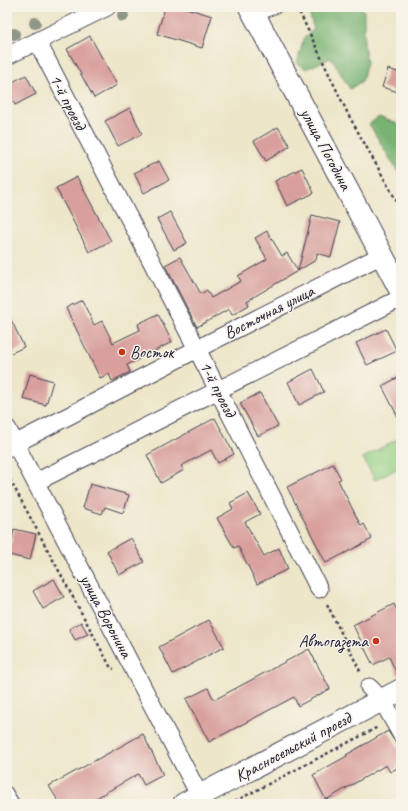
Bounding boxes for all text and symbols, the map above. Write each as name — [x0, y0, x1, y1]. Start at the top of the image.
street label: 1-й проезд — [45, 71, 92, 135]
street label: улица Погодина — [295, 104, 357, 195]
street label: Восточная улица — [220, 280, 319, 344]
place label: Восток — [130, 342, 175, 363]
marker: Восток — [117, 347, 127, 357]
street label: 1-й проезд — [195, 358, 242, 422]
street label: улица Воронина — [75, 570, 137, 663]
place label: Автогазета — [299, 631, 370, 653]
marker: Автогазета — [371, 636, 381, 646]
street label: Красносельский проезд — [231, 707, 356, 786]

